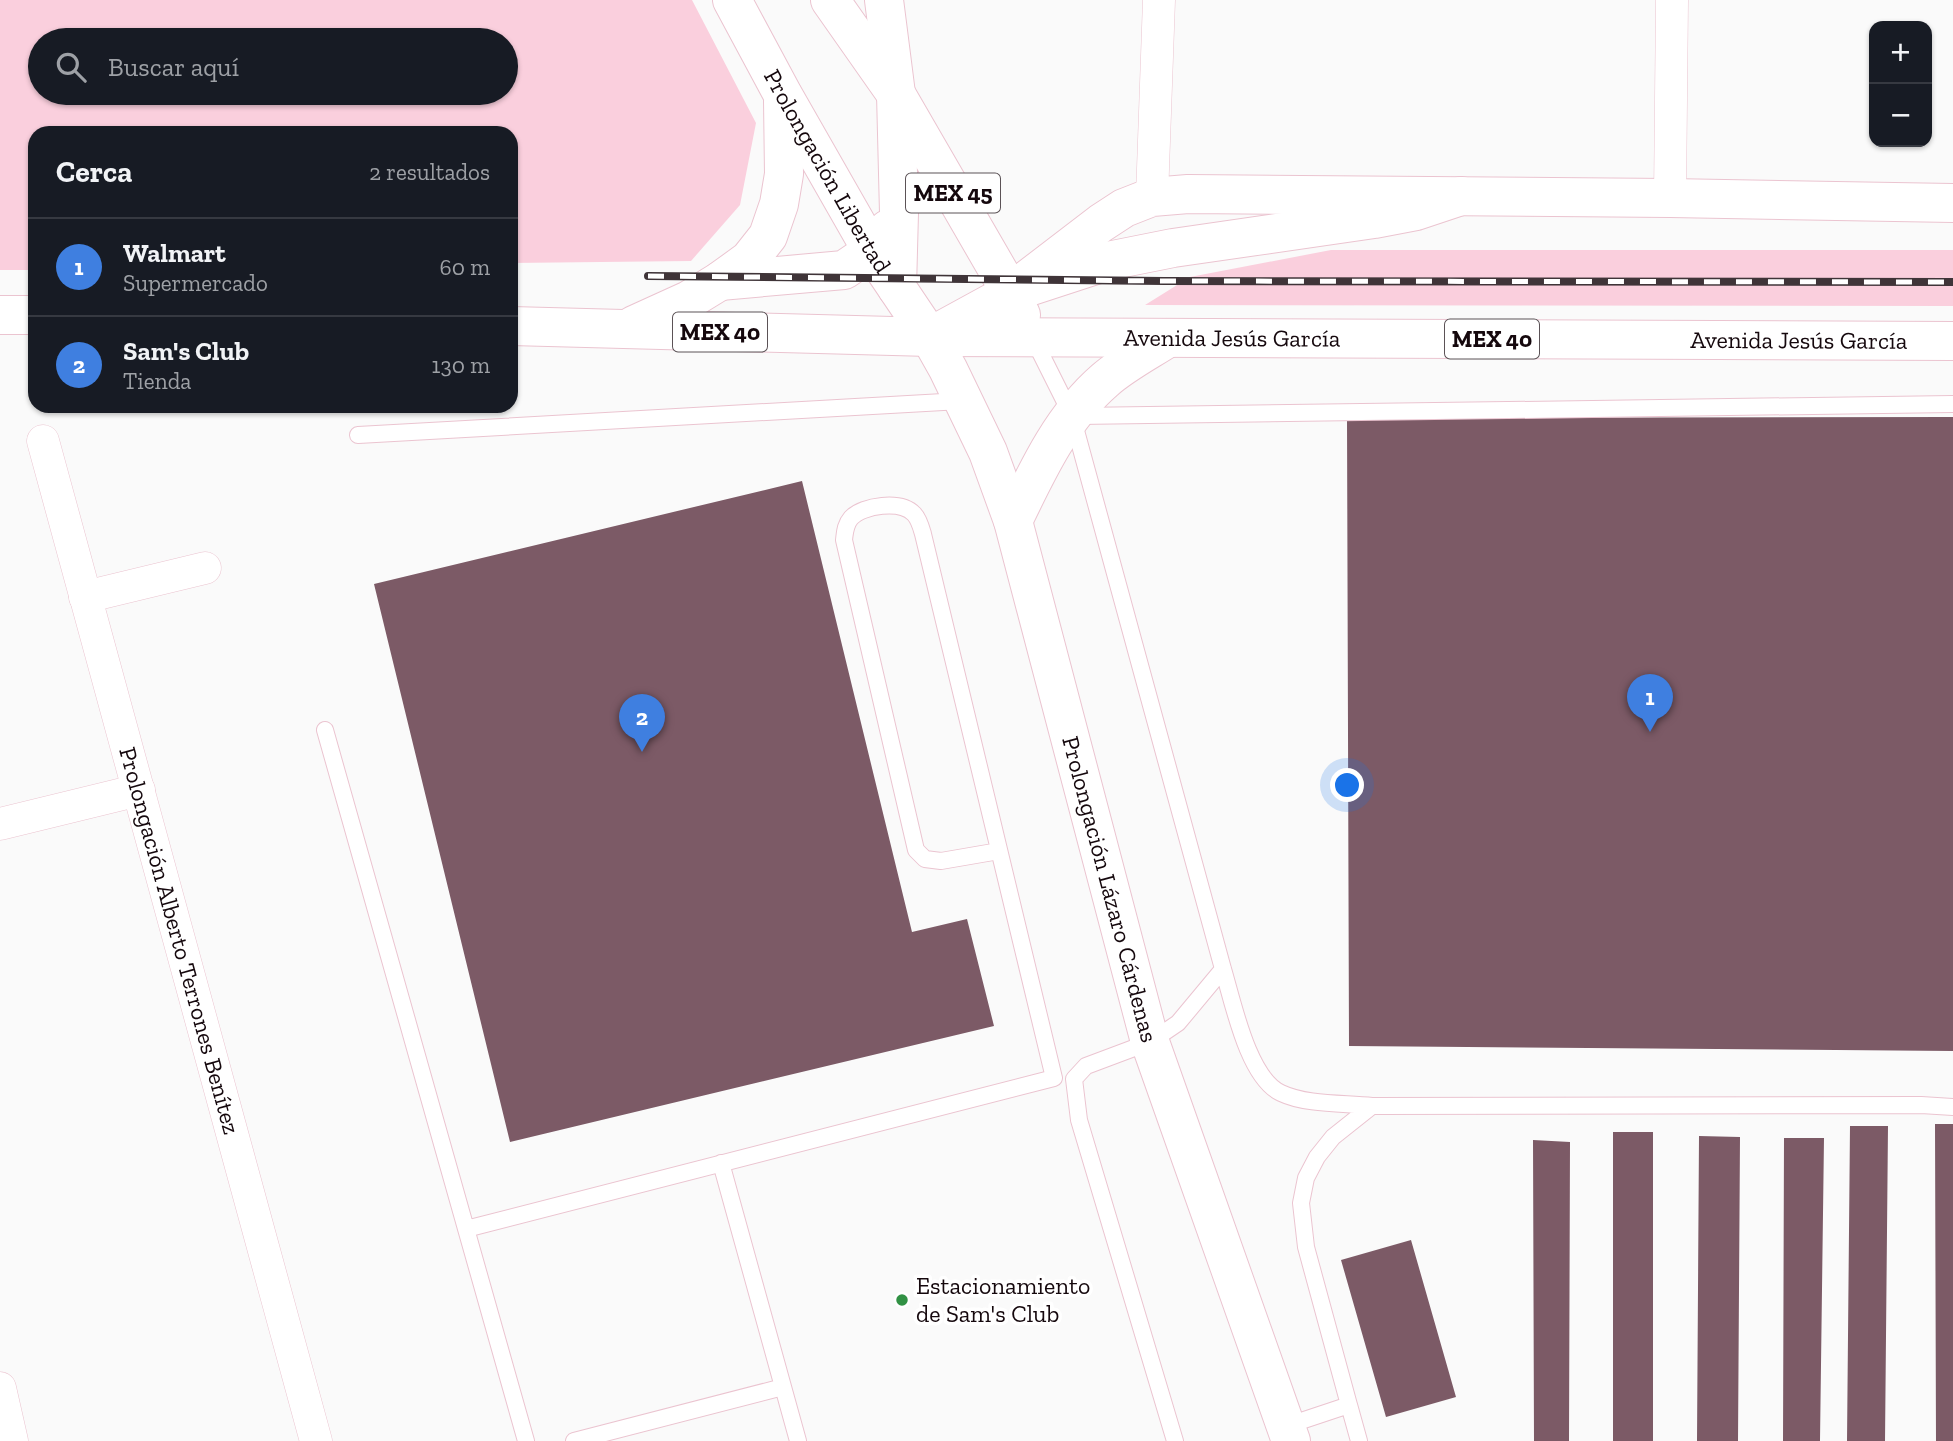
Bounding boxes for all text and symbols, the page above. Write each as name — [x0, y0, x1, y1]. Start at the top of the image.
map controls — [1869, 21, 1932, 147]
button: + — [1869, 21, 1932, 84]
search box — [28, 28, 518, 105]
icon: search — [52, 48, 90, 86]
text: Buscar aquí — [108, 51, 239, 83]
street label: Prolongación Libertad — [758, 64, 898, 279]
button: − — [1869, 84, 1932, 147]
text: Cerca — [56, 154, 132, 190]
text: 2 resultados — [369, 158, 490, 186]
road number: MEX 45 — [906, 174, 1000, 212]
text: Walmart — [123, 237, 226, 269]
text: 1 — [74, 253, 84, 281]
text: 60 m — [439, 253, 490, 281]
text: Supermercado — [123, 269, 268, 297]
road number: MEX 40 — [673, 312, 767, 352]
road number: MEX 40 — [1445, 320, 1539, 358]
street label: Avenida Jesús García — [1123, 323, 1341, 353]
street label: Avenida Jesús García — [1690, 325, 1908, 355]
text: Sam's Club — [123, 335, 249, 367]
text: 2 — [73, 351, 85, 379]
text: 130 m — [432, 351, 490, 379]
text: Tienda — [123, 367, 191, 395]
pin: 1 — [1627, 674, 1673, 732]
pin: 2 — [619, 694, 665, 752]
street label: Prolongación Lázaro Cárdenas — [1056, 733, 1164, 1045]
street label: Prolongación Alberto Terrones Benítez — [113, 744, 247, 1137]
your location — [1330, 768, 1364, 802]
place label: Estacionamiento de Sam's Club — [916, 1271, 1090, 1328]
marker: Estacionamiento de Sam's Club — [894, 1292, 910, 1308]

